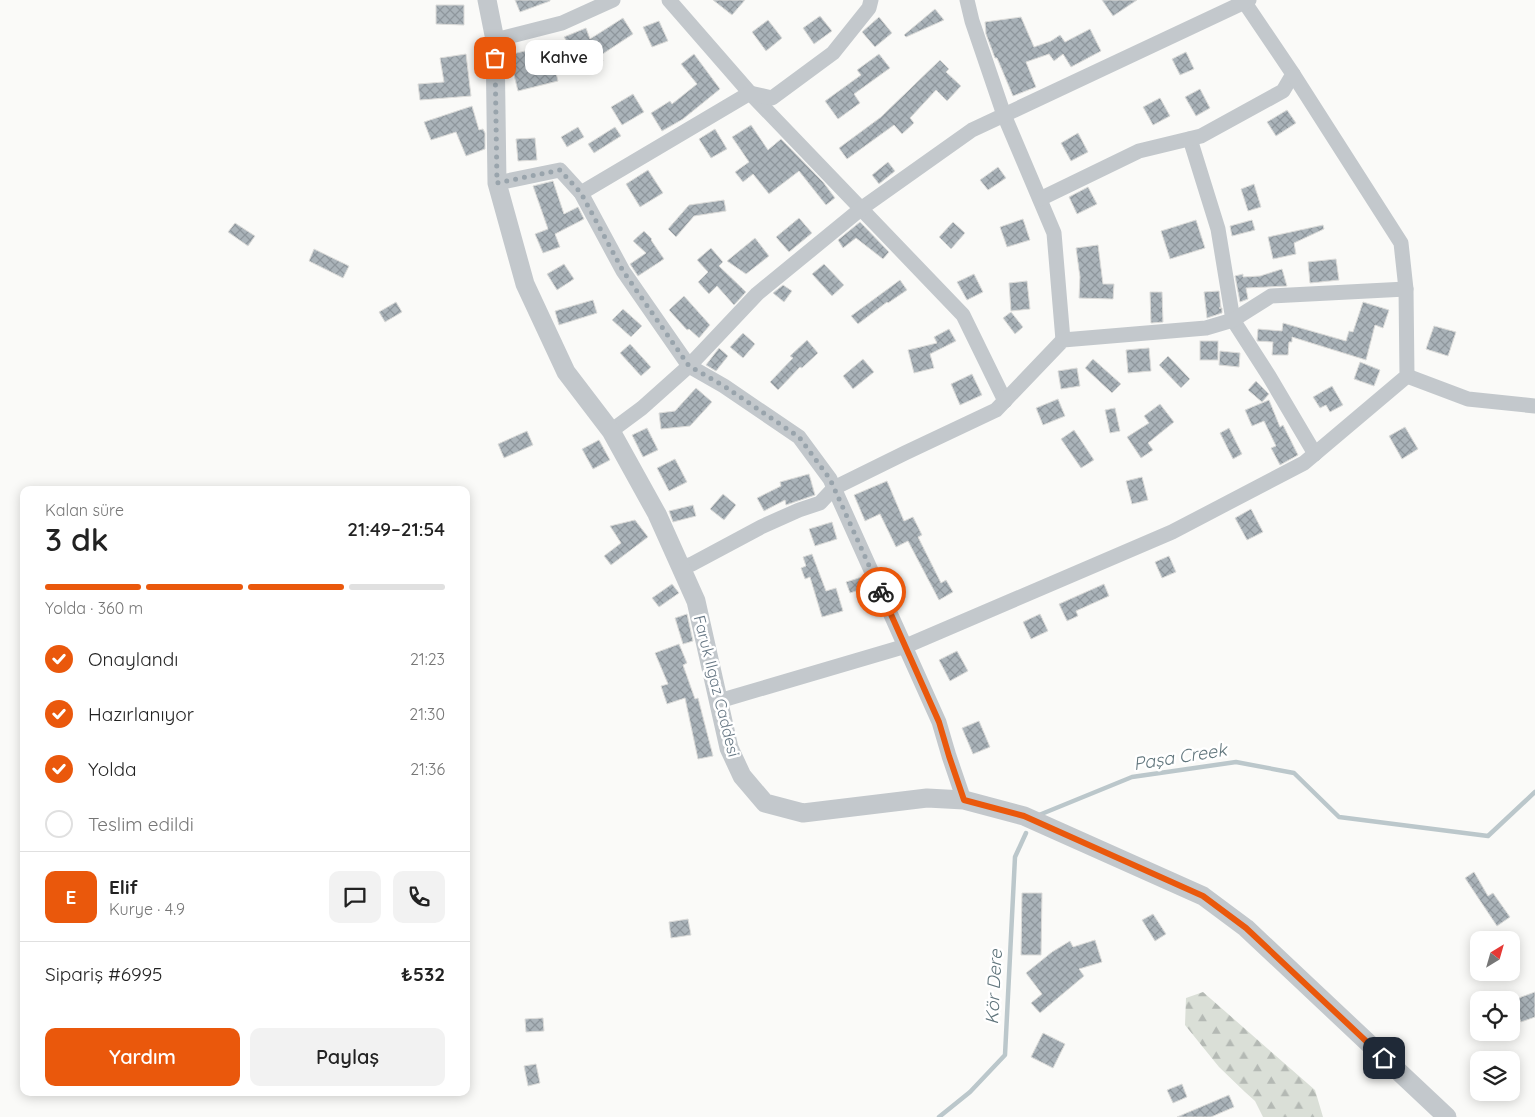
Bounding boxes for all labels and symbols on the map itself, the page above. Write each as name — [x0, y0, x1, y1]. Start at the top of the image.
pin — [474, 37, 516, 79]
callout: Kahve — [525, 40, 602, 76]
courier — [856, 567, 906, 617]
street label: Faruk Ilgaz Caddesi — [690, 613, 744, 759]
water label: Paşa Creek — [1132, 738, 1230, 775]
north arrow — [1470, 931, 1520, 981]
water label: Kör Dere — [980, 948, 1007, 1025]
pin — [1363, 1037, 1405, 1079]

